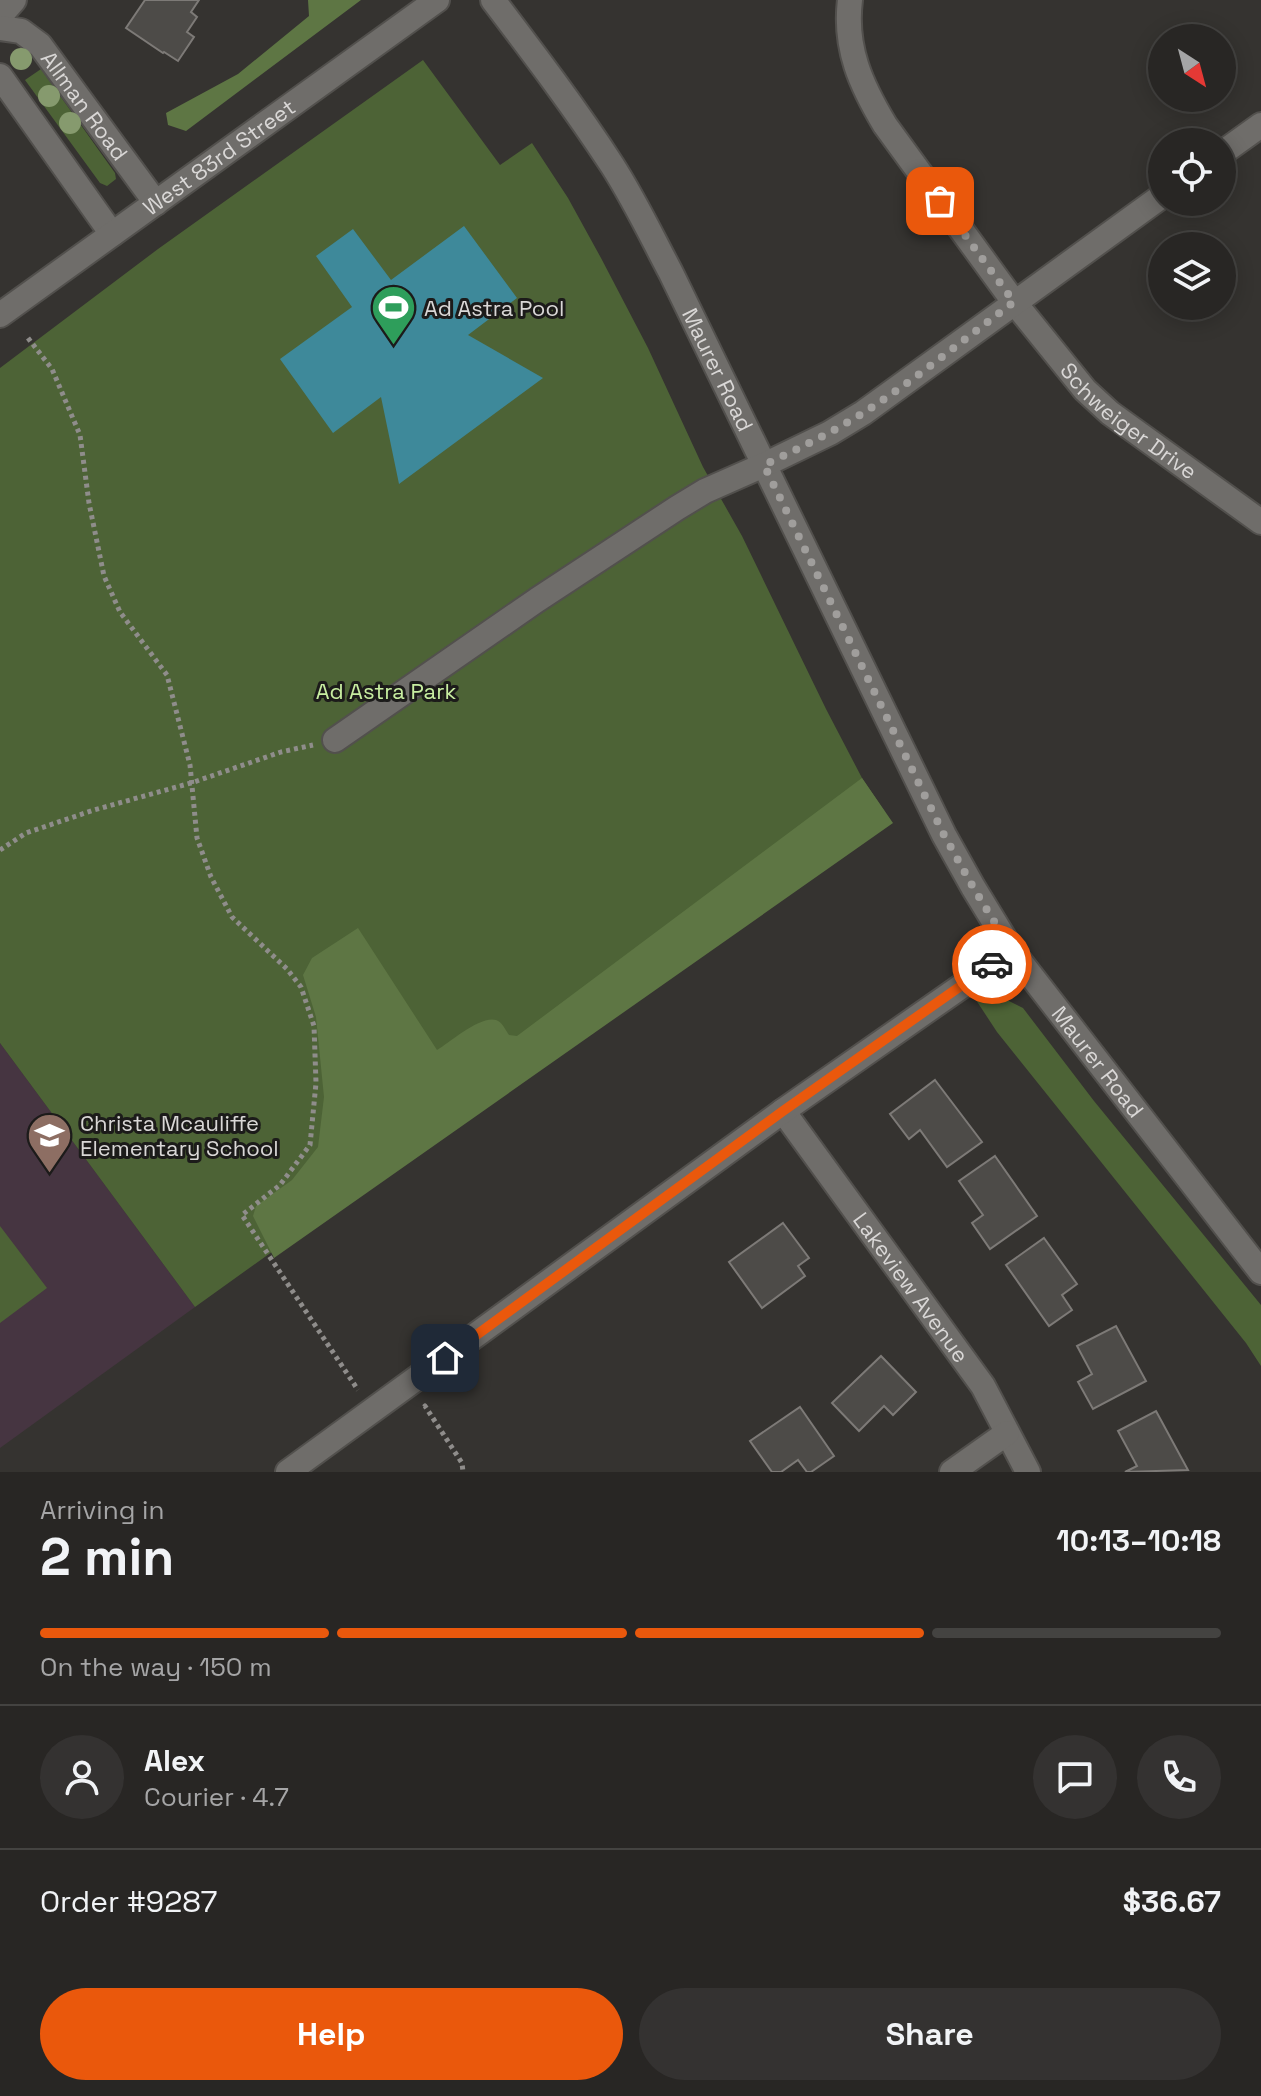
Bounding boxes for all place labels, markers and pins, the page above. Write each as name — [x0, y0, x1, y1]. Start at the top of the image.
pin — [906, 167, 974, 235]
sports icon: Ad Astra Pool — [369, 284, 417, 347]
place label: Ad Astra Pool — [424, 294, 564, 322]
place label: Christa Mcauliffe Elementary School — [80, 1109, 279, 1162]
school or university icon: Christa Mcauliffe Elementary School — [25, 1112, 73, 1175]
pin — [411, 1324, 479, 1392]

